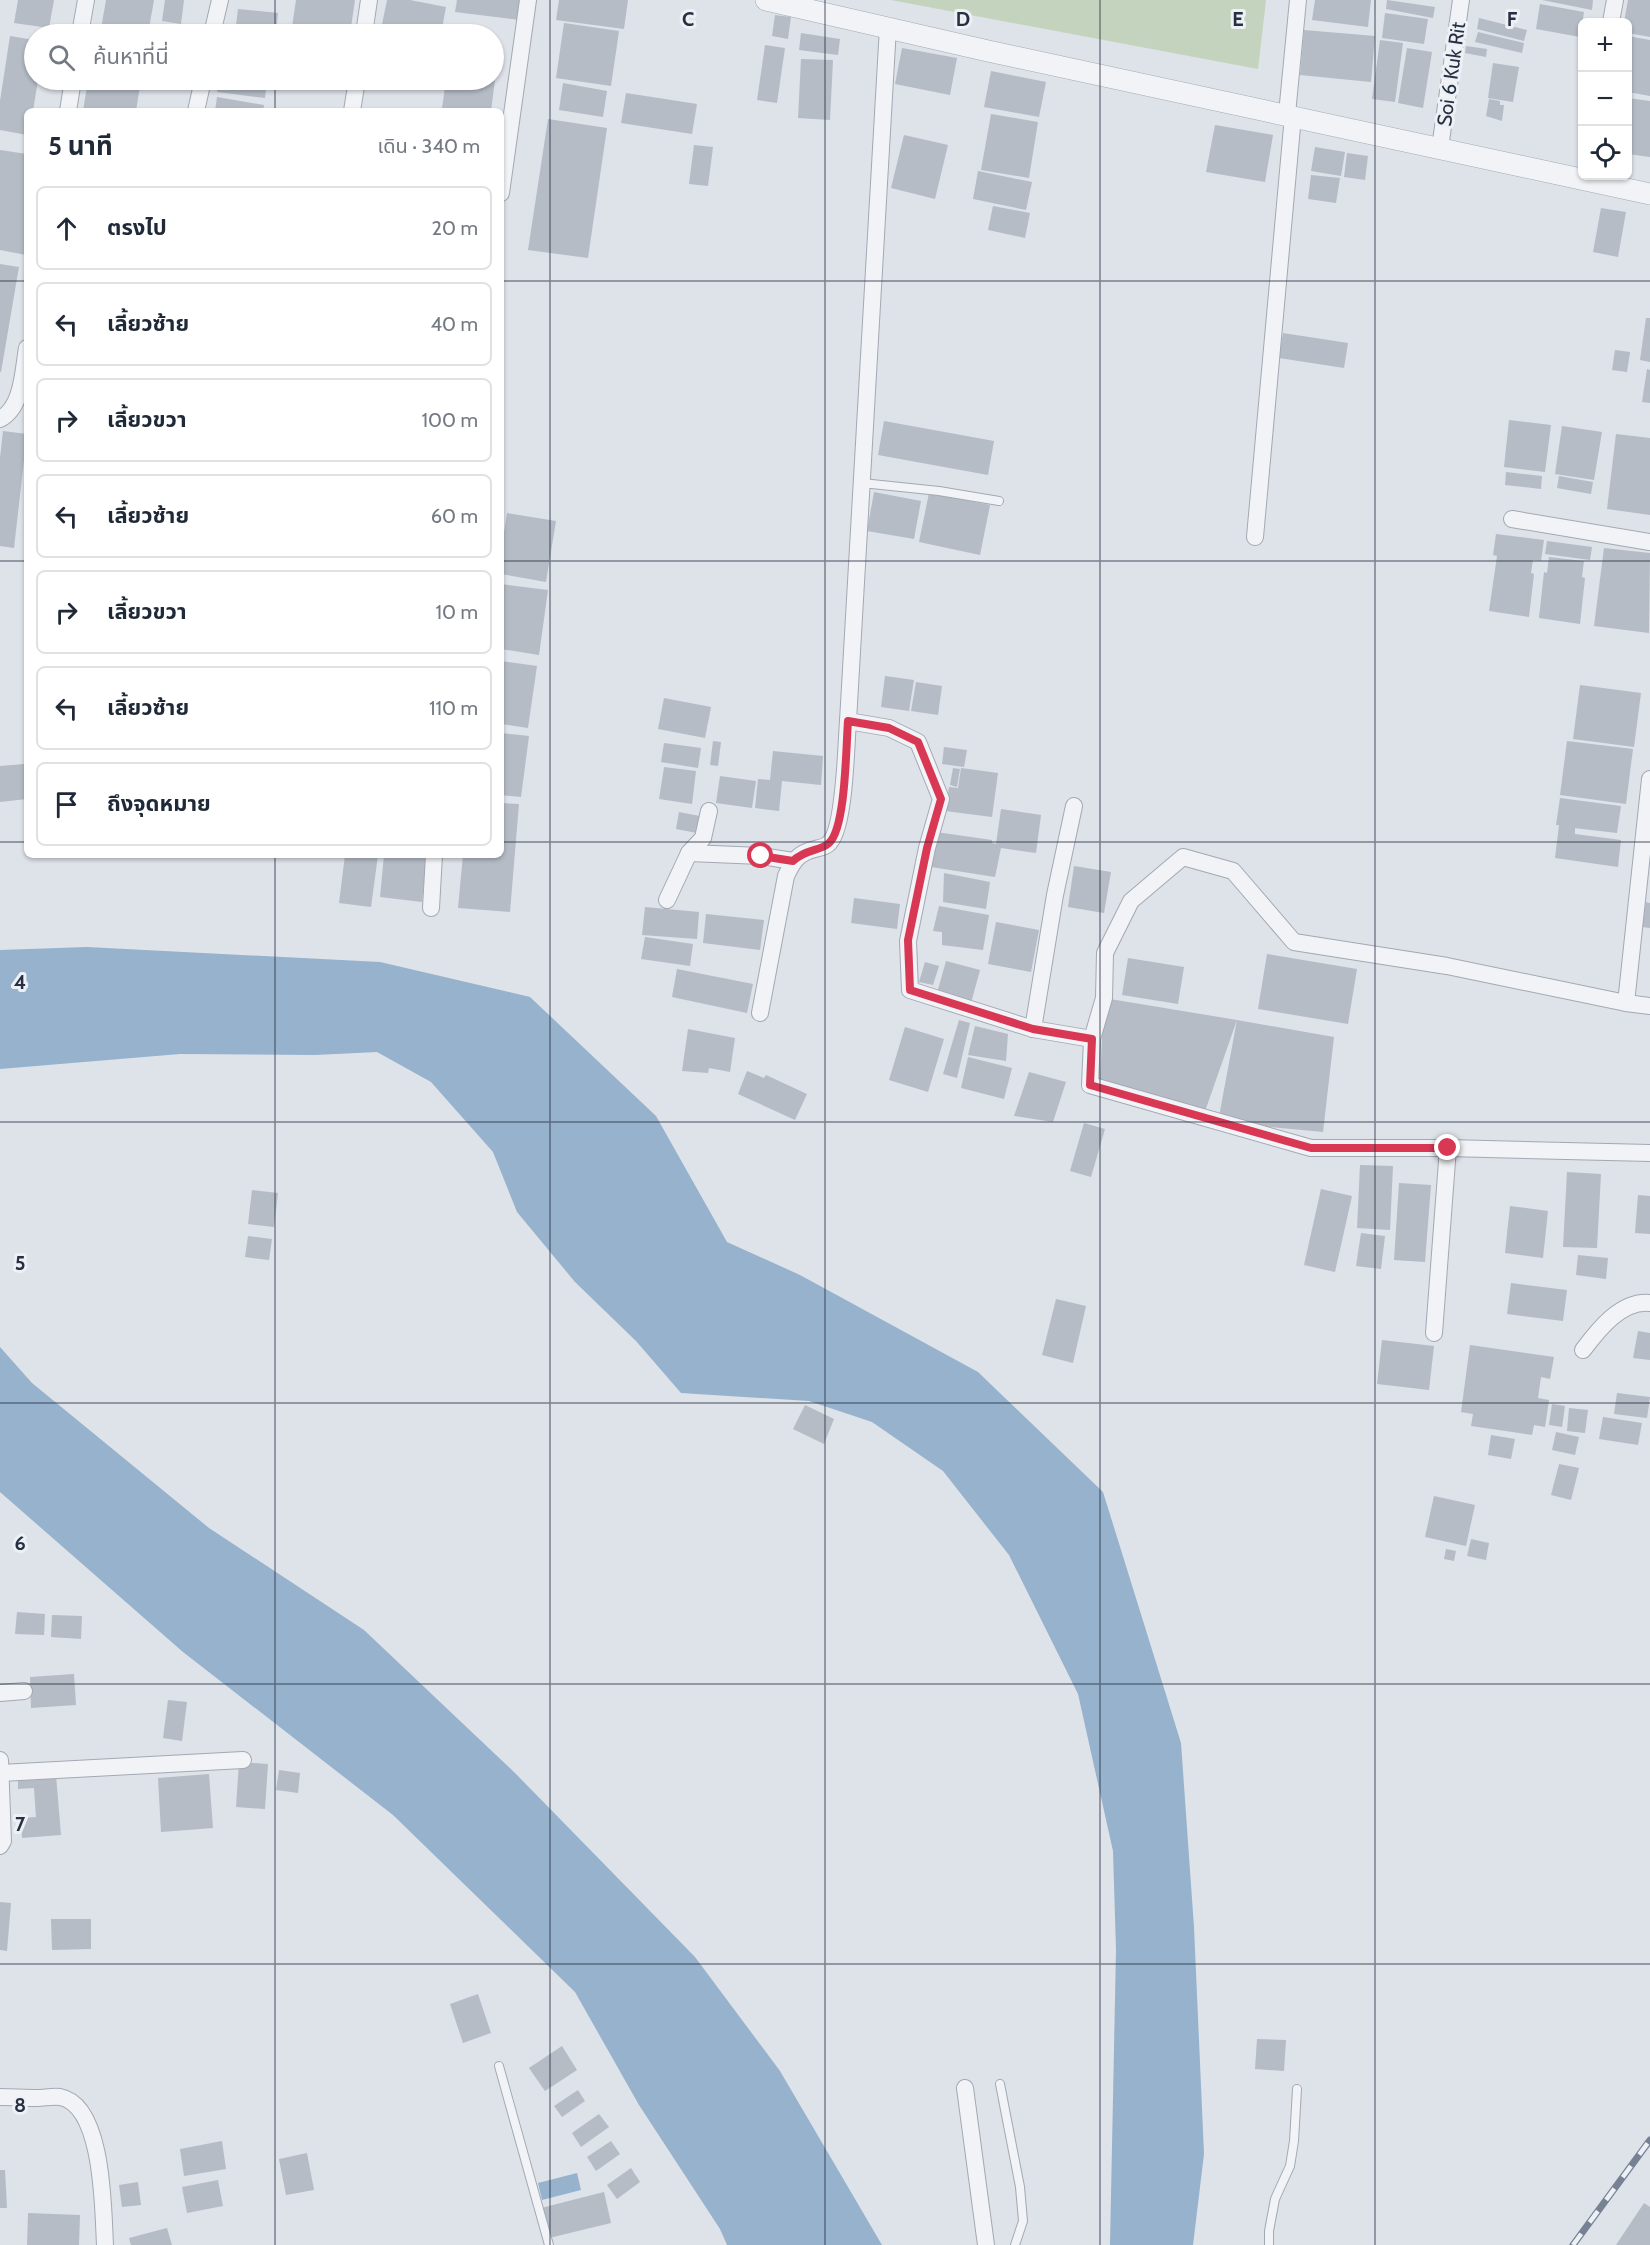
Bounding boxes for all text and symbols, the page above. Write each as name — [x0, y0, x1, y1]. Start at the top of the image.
text: C — [682, 7, 694, 31]
text: D — [956, 7, 970, 31]
text: E — [1232, 7, 1244, 31]
text: F — [1507, 7, 1518, 31]
map controls — [1578, 18, 1632, 180]
button: + — [1578, 18, 1632, 72]
street label: Soi 6 Kuk Rit — [1432, 20, 1470, 128]
search box — [24, 24, 504, 90]
icon: search — [45, 41, 78, 74]
text: ค้นหาที่นี่ — [93, 43, 169, 70]
button: − — [1578, 72, 1632, 126]
button: locate — [1578, 126, 1632, 180]
text: 5 นาที — [48, 130, 113, 162]
text: เดิน · 340 m — [378, 134, 480, 158]
icon: ahead — [50, 212, 83, 245]
text: ตรงไป — [107, 214, 167, 241]
text: 20 m — [432, 216, 478, 240]
icon: left — [50, 308, 83, 341]
text: เลี้ยวซ้าย — [107, 310, 189, 337]
text: 40 m — [430, 312, 478, 336]
icon: right — [50, 404, 83, 437]
text: เลี้ยวขวา — [107, 406, 187, 433]
text: 100 m — [422, 408, 478, 432]
icon: left — [50, 500, 83, 533]
text: เลี้ยวซ้าย — [107, 502, 189, 529]
text: 60 m — [431, 504, 478, 528]
icon: right — [50, 596, 83, 629]
text: เลี้ยวขวา — [107, 598, 187, 625]
text: 10 m — [435, 600, 478, 624]
icon: left — [50, 692, 83, 725]
text: เลี้ยวซ้าย — [107, 694, 189, 721]
text: 110 m — [429, 696, 478, 720]
icon: arrive — [50, 788, 83, 821]
text: ถึงจุดหมาย — [107, 790, 211, 817]
route start — [747, 842, 773, 868]
text: 4 — [14, 970, 26, 994]
route end — [1434, 1134, 1460, 1160]
text: 5 — [15, 1251, 25, 1275]
text: 6 — [14, 1531, 26, 1555]
text: 7 — [15, 1812, 26, 1836]
text: 8 — [14, 2093, 26, 2117]

